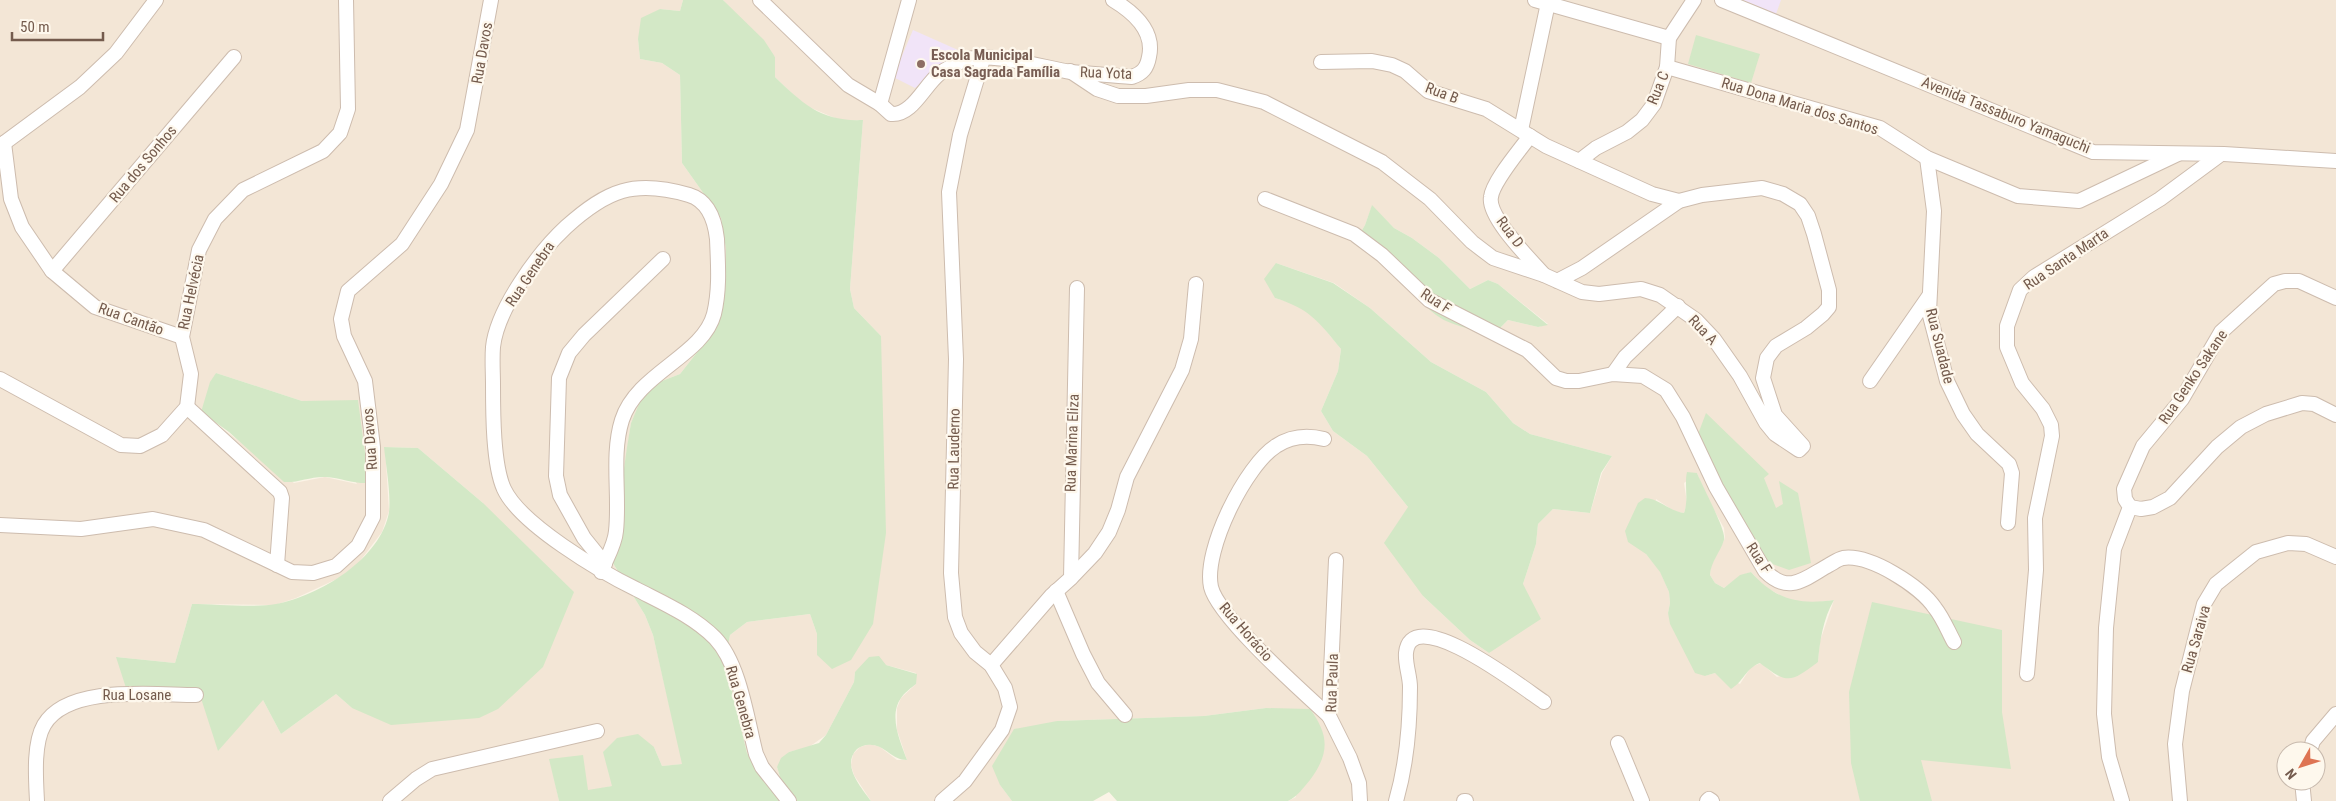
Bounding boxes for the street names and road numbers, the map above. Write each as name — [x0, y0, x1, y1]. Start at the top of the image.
street label: Rua Davos — [468, 21, 496, 85]
street label: Rua Yota — [1080, 63, 1132, 83]
street label: Rua C — [1643, 69, 1673, 107]
street label: Avenida Tassaburo Yamaguchi — [1919, 73, 2093, 157]
street label: Rua Dona Maria dos Santos — [1719, 74, 1881, 138]
street label: Rua B — [1423, 78, 1461, 108]
street label: Rua dos Sonhos — [105, 122, 181, 206]
street label: Rua D — [1492, 213, 1528, 251]
street label: Rua Santa Marta — [2020, 224, 2112, 294]
street label: Rua Genebra — [502, 238, 558, 310]
street label: Rua Helvécia — [174, 253, 208, 331]
street label: Rua F — [1417, 284, 1455, 318]
street label: Rua Cantão — [96, 299, 166, 339]
street label: Rua Suadade — [1922, 306, 1958, 386]
street label: Rua A — [1685, 311, 1722, 349]
street label: Rua Genko Sakane — [2155, 326, 2231, 428]
street label: Rua Marina Eliza — [1061, 394, 1083, 492]
street label: Rua Davos — [359, 407, 381, 471]
street label: Rua Lauderno — [944, 408, 964, 490]
street label: Rua F — [1742, 539, 1776, 577]
street label: Rua Horácio — [1216, 599, 1276, 665]
street label: Rua Saraiva — [2178, 603, 2214, 675]
street label: Rua Paula — [1322, 653, 1342, 713]
street label: Rua Genebra — [722, 664, 760, 740]
street label: Rua Losane — [103, 686, 171, 704]

